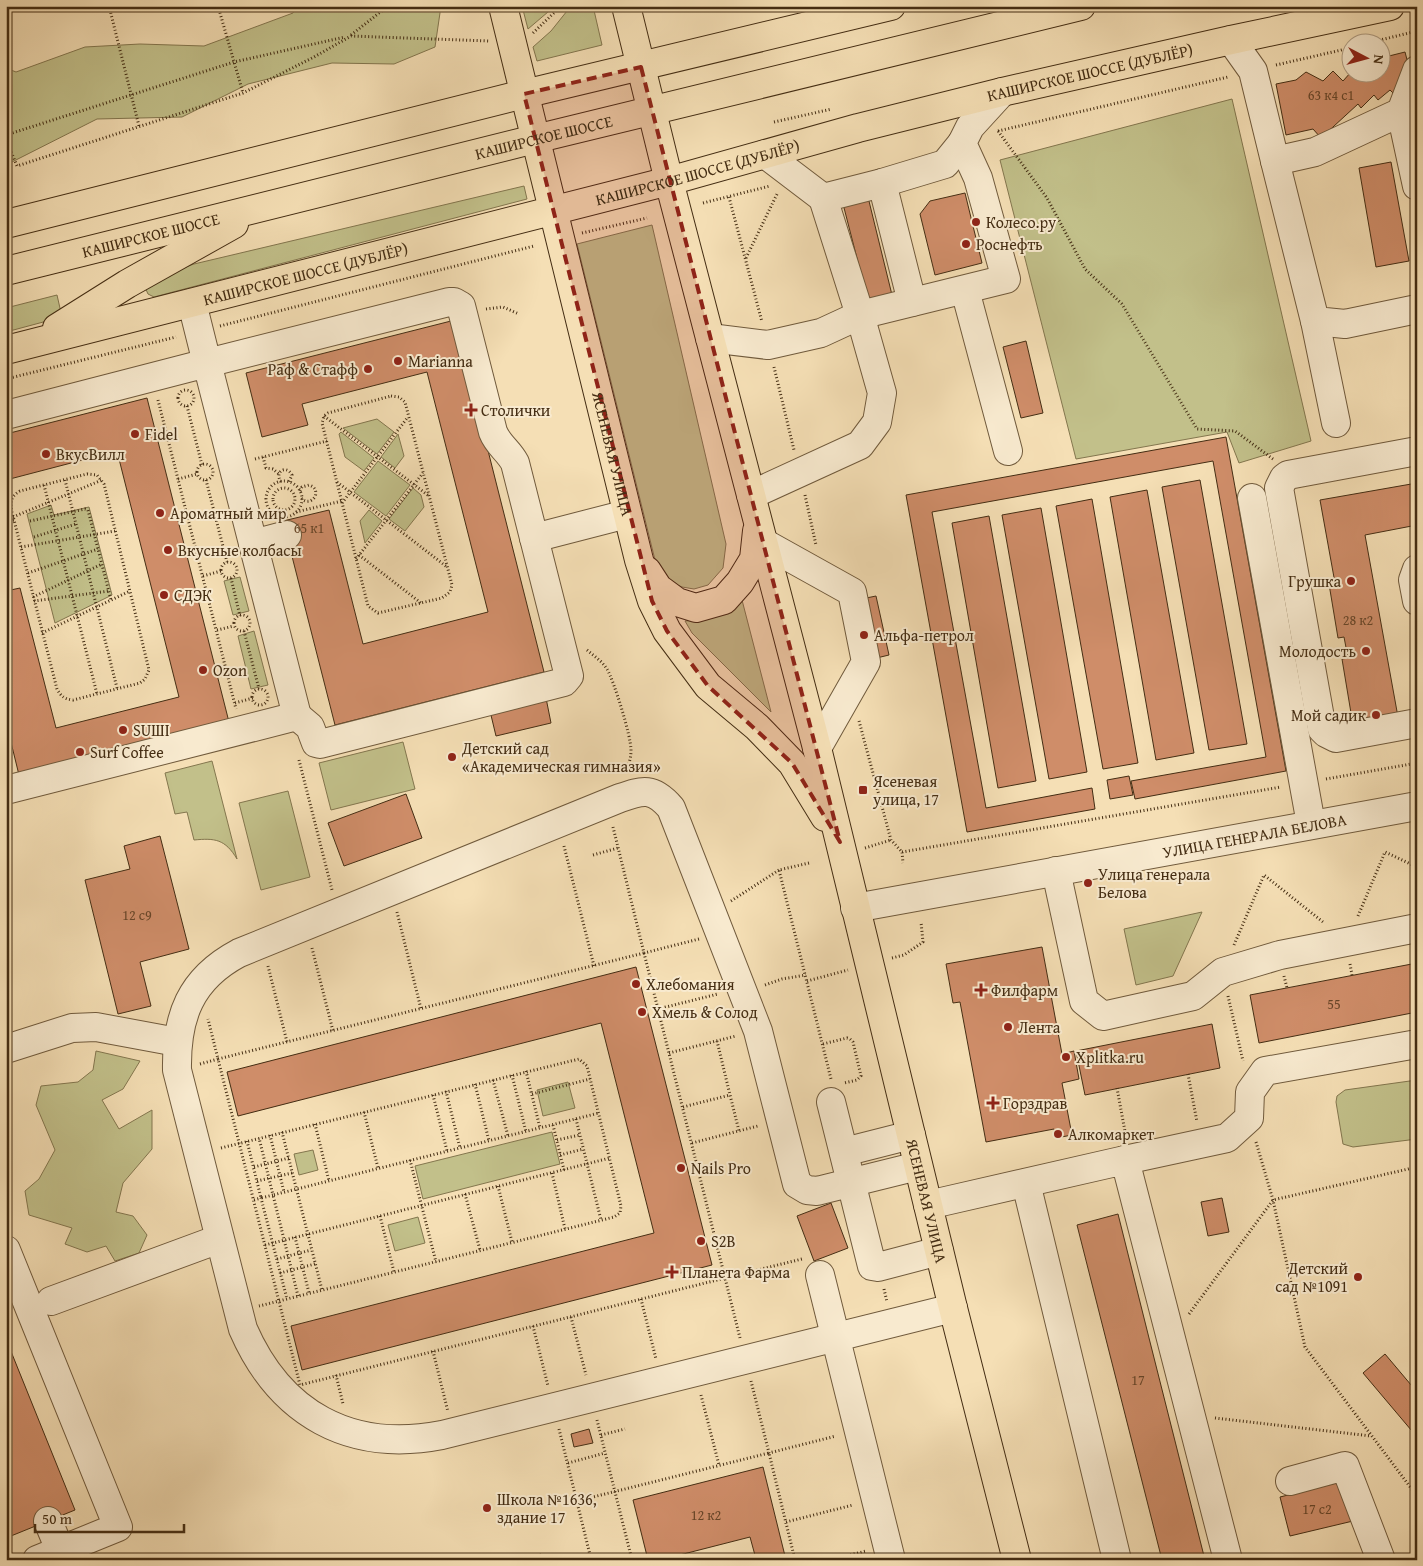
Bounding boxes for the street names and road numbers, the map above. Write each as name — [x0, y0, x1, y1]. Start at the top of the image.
street label: КАШИРСКОЕ ШОССЕ (ДУБЛЁР) — [984, 37, 1195, 107]
street label: КАШИРСКОЕ ШОССЕ — [472, 109, 615, 166]
street label: КАШИРСКОЕ ШОССЕ (ДУБЛЁР) — [593, 133, 802, 211]
street label: КАШИРСКОЕ ШОССЕ — [79, 206, 222, 264]
street label: КАШИРСКОЕ ШОССЕ (ДУБЛЁР) — [200, 236, 410, 311]
street label: ЯСЕНЕВАЯ УЛИЦА — [586, 388, 640, 519]
street label: УЛИЦА ГЕНЕРАЛА БЕЛОВА — [1161, 807, 1349, 864]
street label: ЯСЕНЕВАЯ УЛИЦА — [900, 1135, 954, 1266]

